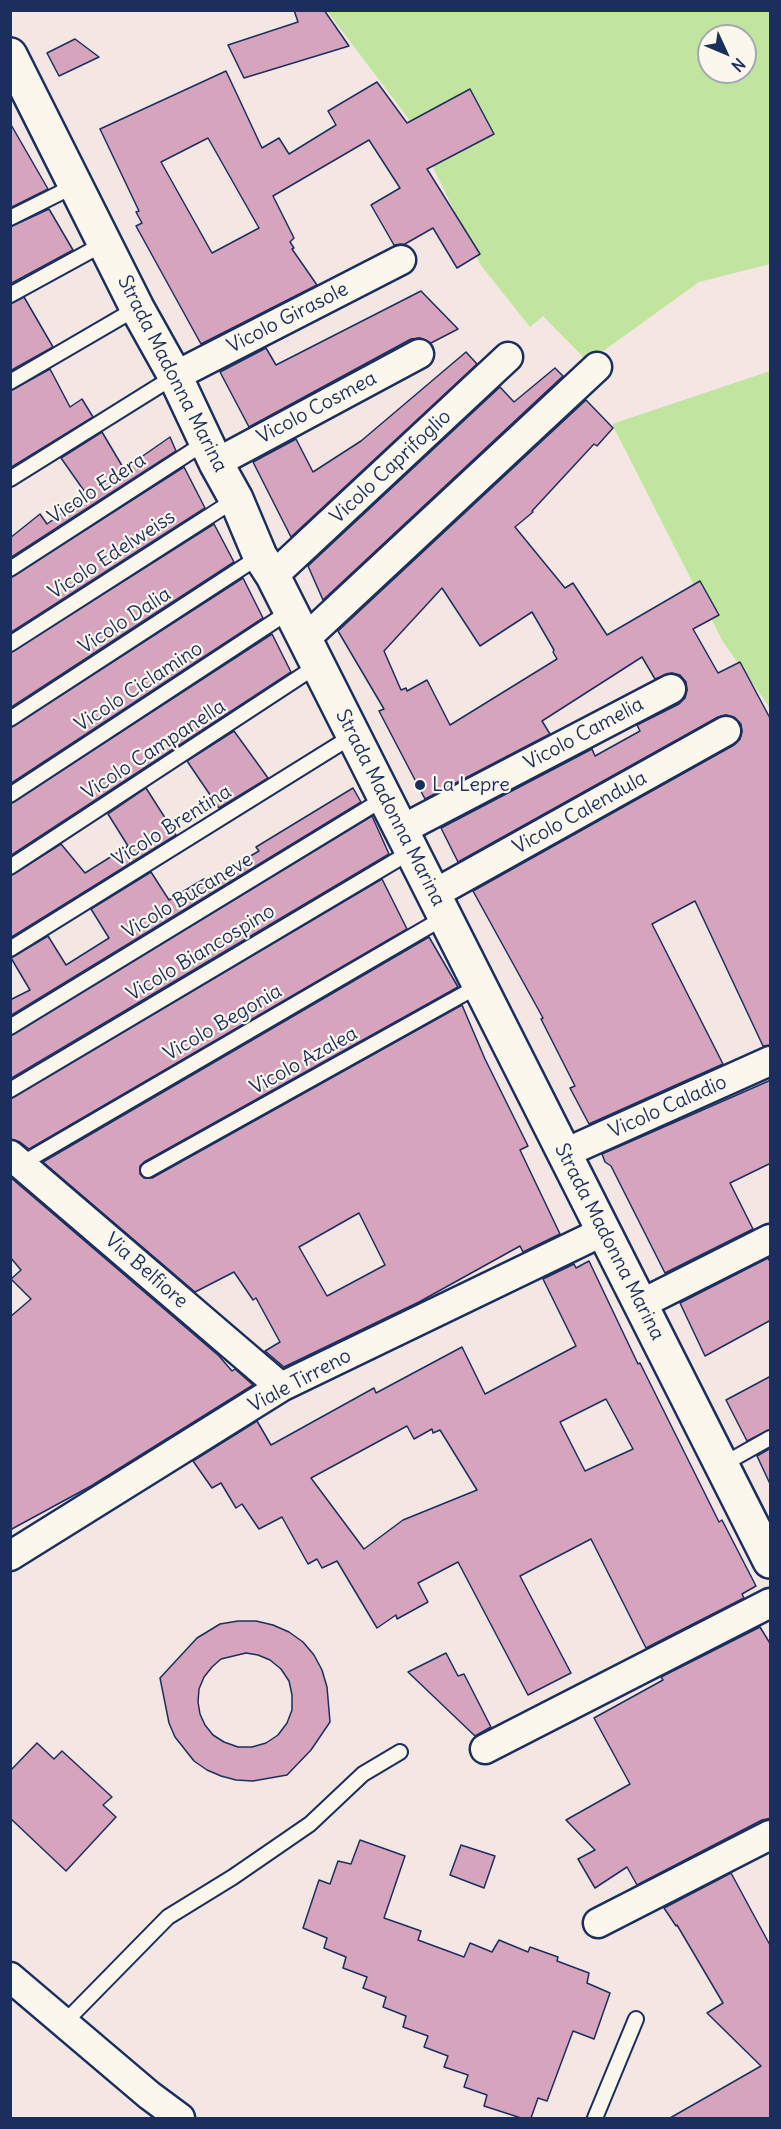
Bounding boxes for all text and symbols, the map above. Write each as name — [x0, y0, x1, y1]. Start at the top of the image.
north arrow — [697, 24, 757, 84]
text: N — [727, 54, 750, 76]
street label: Strada Madonna Marina — [112, 272, 232, 476]
street label: Vicolo Girasole — [223, 277, 353, 359]
street label: Vicolo Cosmea — [253, 366, 381, 450]
street label: Vicolo Caprifoglio — [326, 405, 456, 529]
street label: Vicolo Edera — [44, 448, 150, 530]
street label: Vicolo Edelweiss — [44, 505, 180, 605]
street label: Vicolo Dalia — [75, 582, 175, 660]
street label: Vicolo Ciclamino — [71, 637, 207, 737]
street label: Vicolo Camelia — [520, 692, 648, 776]
street label: Vicolo Campanella — [78, 695, 230, 805]
street label: Strada Madonna Marina — [330, 706, 450, 910]
street label: Vicolo Calendula — [509, 766, 651, 860]
place label: La Lepre — [432, 773, 510, 797]
marker: La Lepre — [413, 778, 427, 792]
street label: Vicolo Brentina — [108, 780, 236, 872]
street label: Vicolo Bucaneve — [119, 848, 257, 944]
street label: Vicolo Biancospino — [123, 899, 279, 1007]
street label: Vicolo Begonia — [160, 979, 286, 1067]
street label: Vicolo Azalea — [246, 1022, 362, 1100]
street label: Vicolo Caladio — [605, 1070, 731, 1144]
street label: Strada Madonna Marina — [549, 1140, 669, 1344]
street label: Via Belfiore — [100, 1228, 192, 1314]
street label: Viale Tirreno — [245, 1344, 355, 1418]

